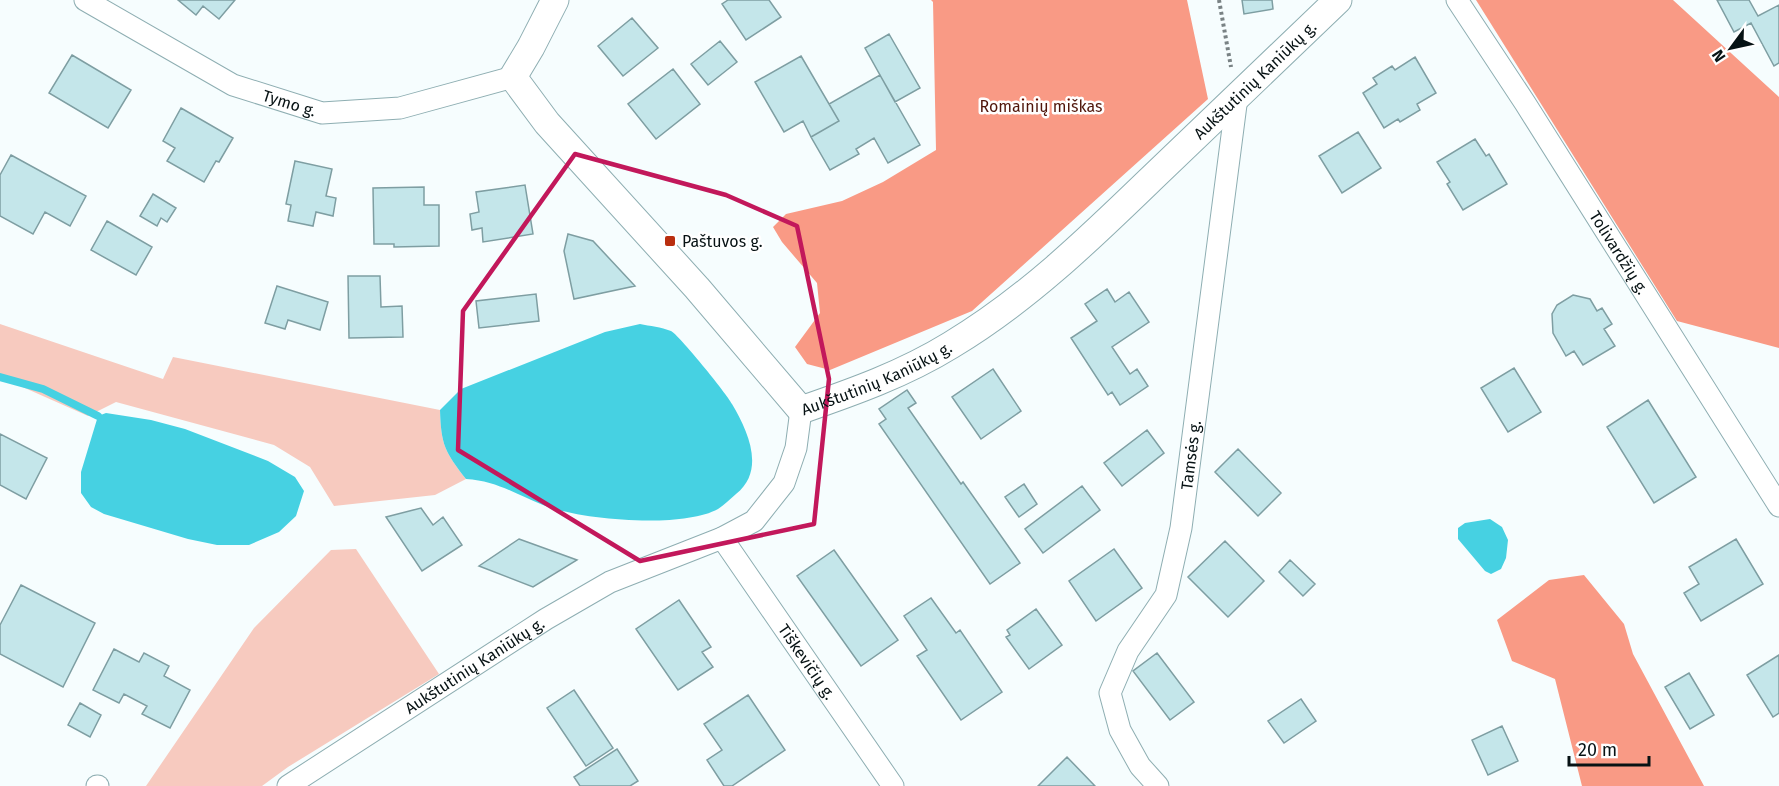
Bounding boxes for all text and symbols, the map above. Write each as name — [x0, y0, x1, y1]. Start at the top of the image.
street label: Aukštutinių Kaniūkų g. — [1190, 17, 1320, 143]
north arrow — [1701, 18, 1761, 78]
text: N — [1708, 46, 1730, 66]
street label: Tymo g. — [261, 85, 319, 120]
park label: Romainių miškas — [980, 97, 1102, 116]
street label: Tolivardžių g. — [1586, 207, 1653, 298]
place label: Paštuvos g. — [682, 232, 763, 251]
marker: Paštuvos g. — [663, 234, 677, 248]
street label: Aukštutinių Kaniūkų g. — [799, 337, 955, 419]
street label: Tamsės g. — [1177, 419, 1204, 491]
street label: Aukštutinių Kaniūkų g. — [401, 613, 548, 717]
street label: Tiškevičių g. — [775, 620, 840, 703]
scale bar — [1569, 729, 1648, 767]
text: 20 m — [1578, 739, 1617, 761]

